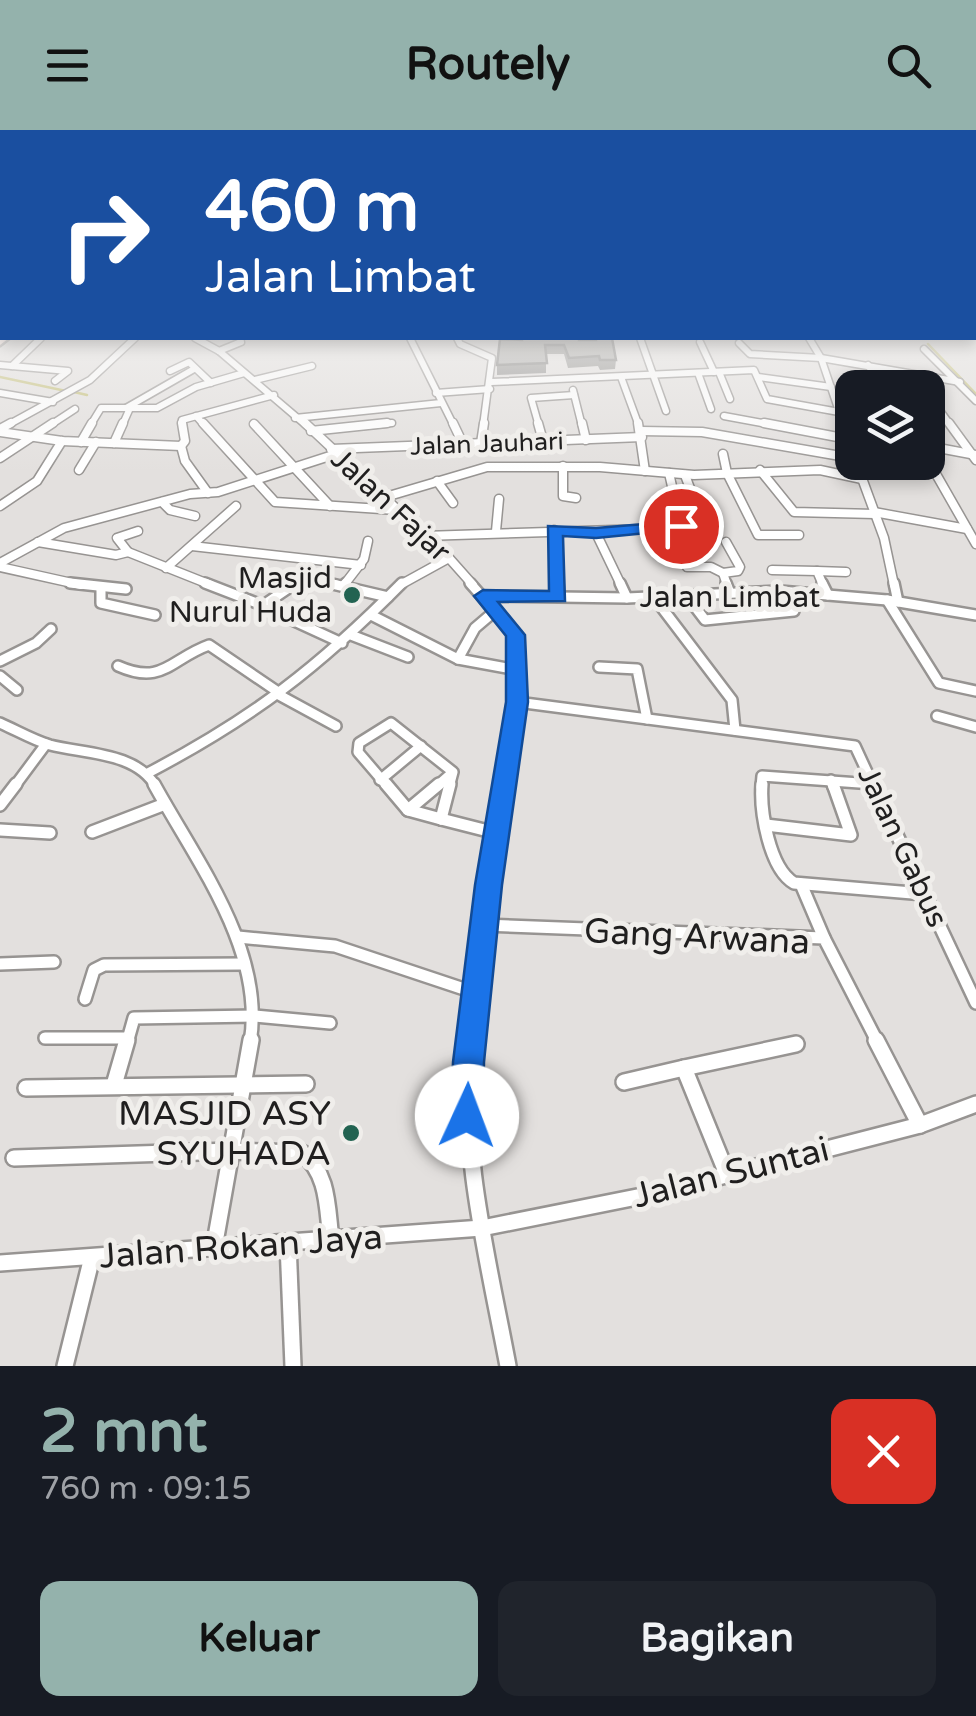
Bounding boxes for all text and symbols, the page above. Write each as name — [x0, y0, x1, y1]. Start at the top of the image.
icon: menu — [40, 38, 95, 93]
text: Routely — [406, 38, 570, 92]
icon: search — [881, 38, 936, 93]
text: 460 m — [205, 166, 419, 250]
icon: right — [40, 170, 170, 300]
text: Jalan Limbat — [205, 251, 476, 305]
map controls — [835, 370, 945, 480]
button: layers — [835, 370, 945, 480]
street label: Jalan Jauhari — [410, 426, 564, 462]
street label: Jalan Fajar — [323, 441, 459, 570]
pin — [639, 484, 724, 569]
icon: arrive — [654, 499, 709, 554]
place label: Masjid Nurul Huda — [169, 560, 332, 631]
street label: Jalan Limbat — [640, 579, 820, 616]
marker: Masjid Nurul Huda — [341, 584, 363, 606]
street label: Jalan Gabus — [849, 761, 956, 933]
street label: Gang Arwana — [583, 910, 811, 964]
position arrow — [415, 1064, 519, 1168]
place label: MASJID ASY SYUHADA — [118, 1093, 331, 1175]
marker: MASJID ASY SYUHADA — [340, 1122, 362, 1144]
street label: Jalan Suntai — [629, 1128, 833, 1218]
street label: Jalan Rokan Jaya — [98, 1216, 384, 1278]
text: 2 mnt — [40, 1396, 207, 1468]
button: close — [831, 1399, 936, 1504]
text: 760 m · 09:15 — [40, 1470, 252, 1508]
button: Keluar — [40, 1581, 478, 1696]
button: Bagikan — [498, 1581, 936, 1696]

